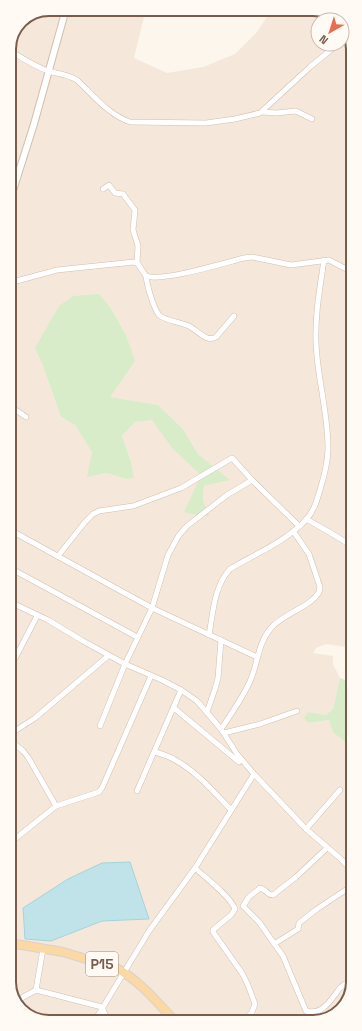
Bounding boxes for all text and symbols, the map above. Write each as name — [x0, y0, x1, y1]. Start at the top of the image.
north arrow — [310, 12, 350, 52]
text: N — [316, 32, 331, 48]
road number: P15 — [86, 952, 118, 976]

